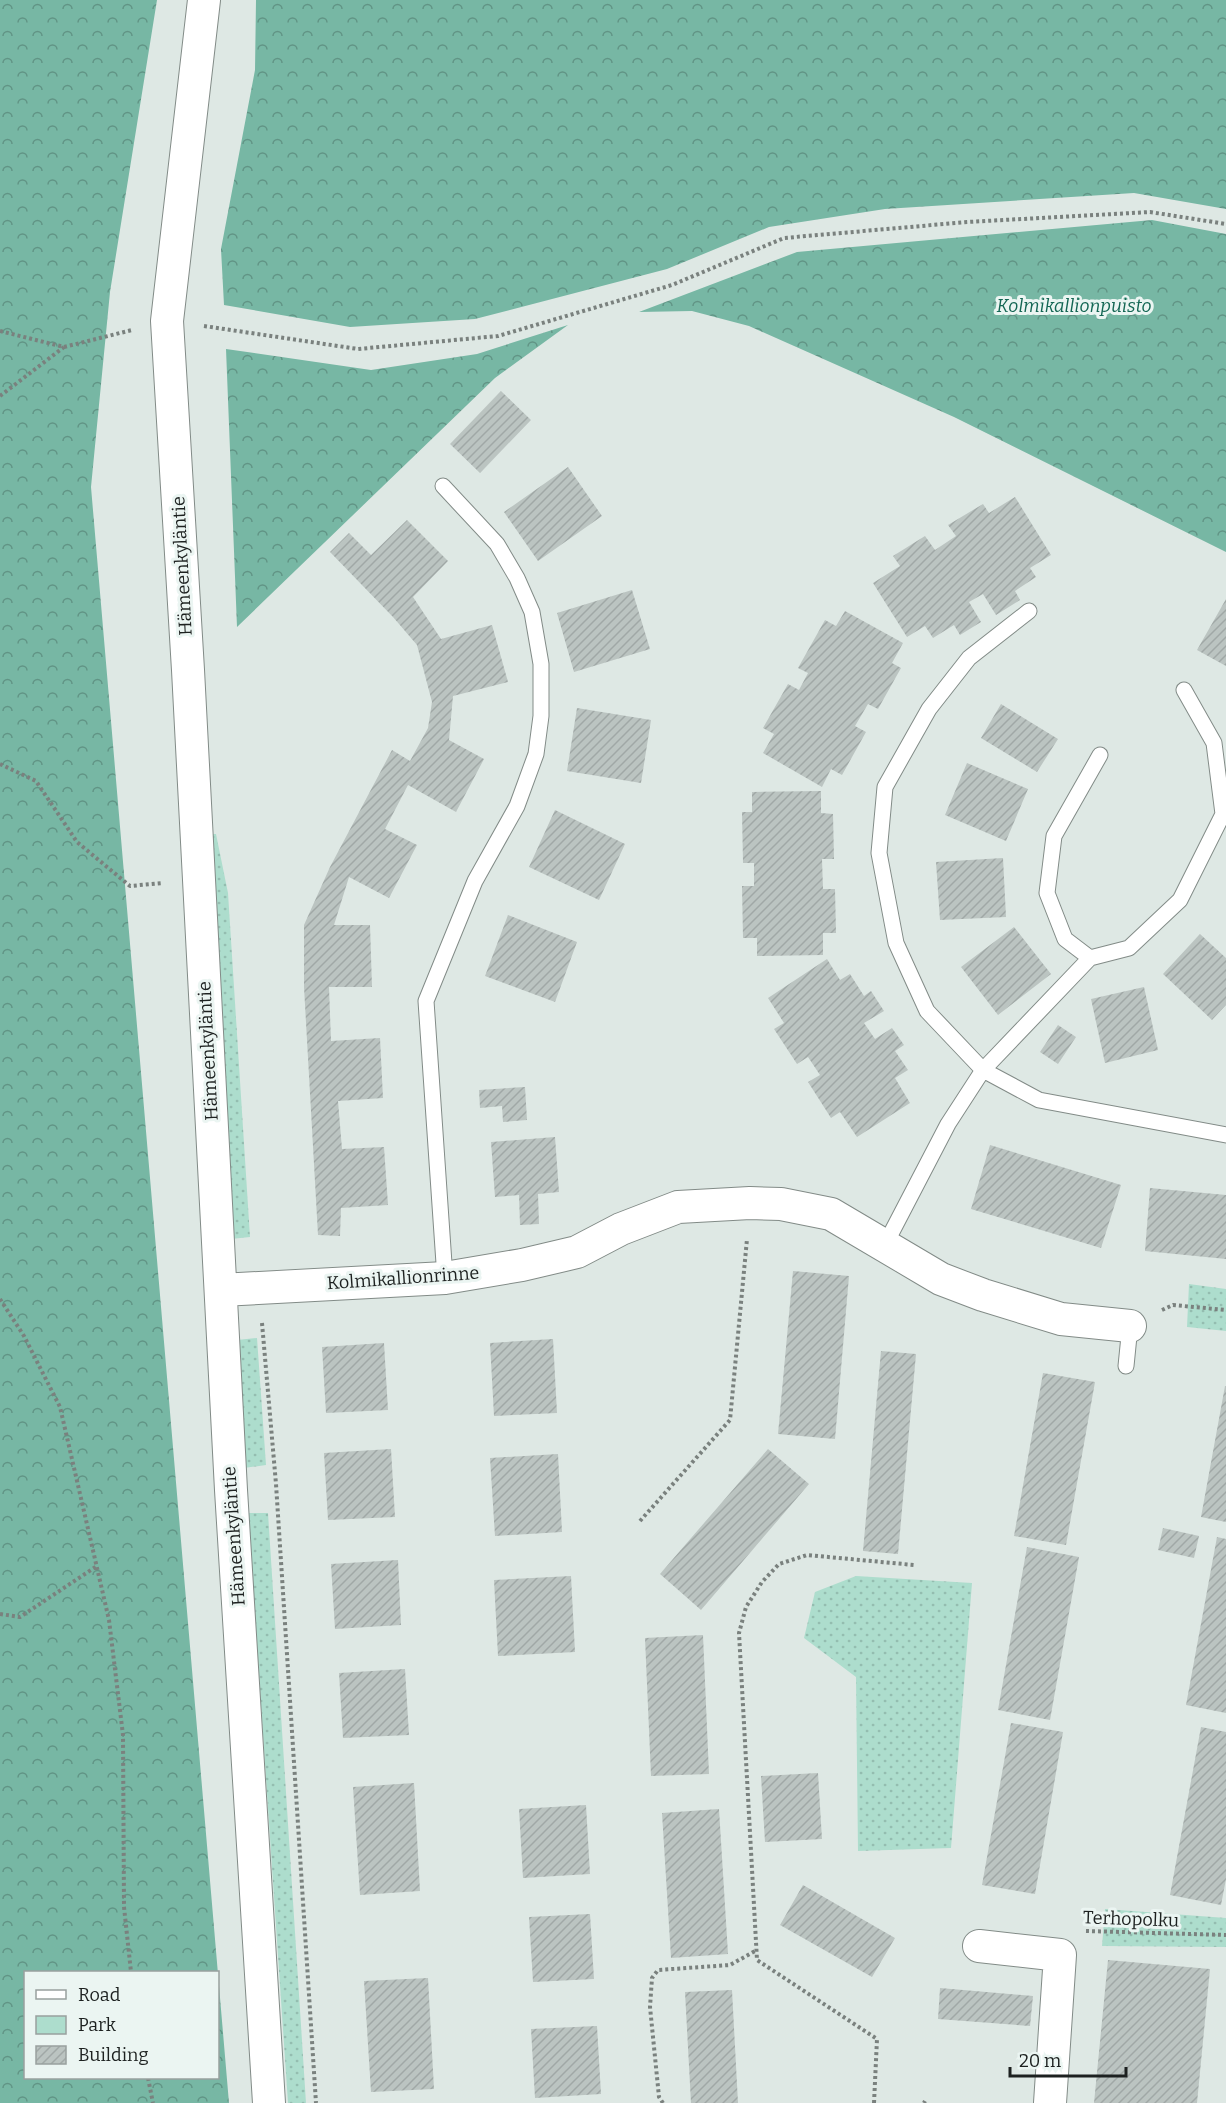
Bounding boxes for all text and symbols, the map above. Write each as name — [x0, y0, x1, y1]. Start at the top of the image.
park label: Kolmikallionpuisto — [996, 295, 1152, 317]
street label: Hämeenkyläntie — [167, 496, 197, 636]
street label: Hämeenkyläntie — [193, 981, 223, 1121]
street label: Kolmikallionrinne — [326, 1262, 480, 1294]
street label: Hämeenkyläntie — [218, 1466, 250, 1606]
street label: Terhopolku — [1083, 1906, 1179, 1932]
legend — [24, 1971, 219, 2079]
text: Road — [78, 1984, 121, 2006]
text: Park — [78, 2014, 117, 2036]
scale bar — [1010, 2040, 1126, 2078]
text: Building — [78, 2044, 149, 2066]
text: 20 m — [1019, 2050, 1061, 2072]

